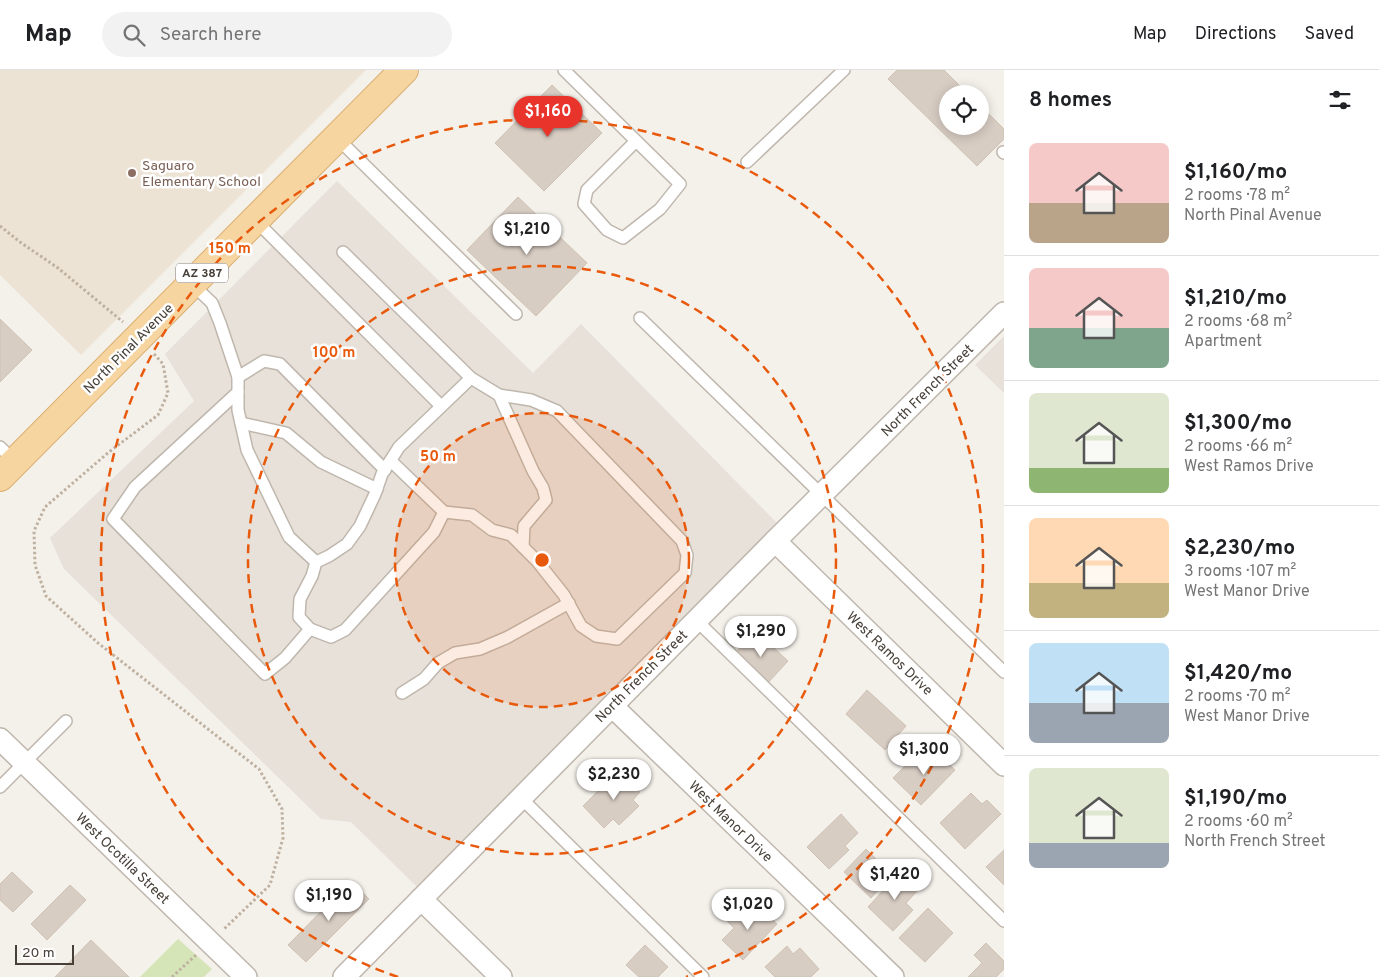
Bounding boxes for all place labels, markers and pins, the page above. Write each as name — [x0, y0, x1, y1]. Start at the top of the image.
pin: $1,160 — [507, 96, 589, 138]
place label: Saguaro Elementary School — [142, 158, 261, 191]
marker: Saguaro Elementary School — [126, 167, 138, 179]
pin: $1,210 — [486, 214, 568, 256]
centre of rings — [533, 551, 551, 569]
pin: $1,290 — [720, 616, 802, 658]
pin: $1,300 — [883, 734, 965, 776]
pin: $2,230 — [573, 758, 655, 801]
pin: $1,420 — [854, 858, 936, 901]
pin: $1,190 — [288, 880, 370, 922]
pin: $1,020 — [707, 888, 789, 931]

